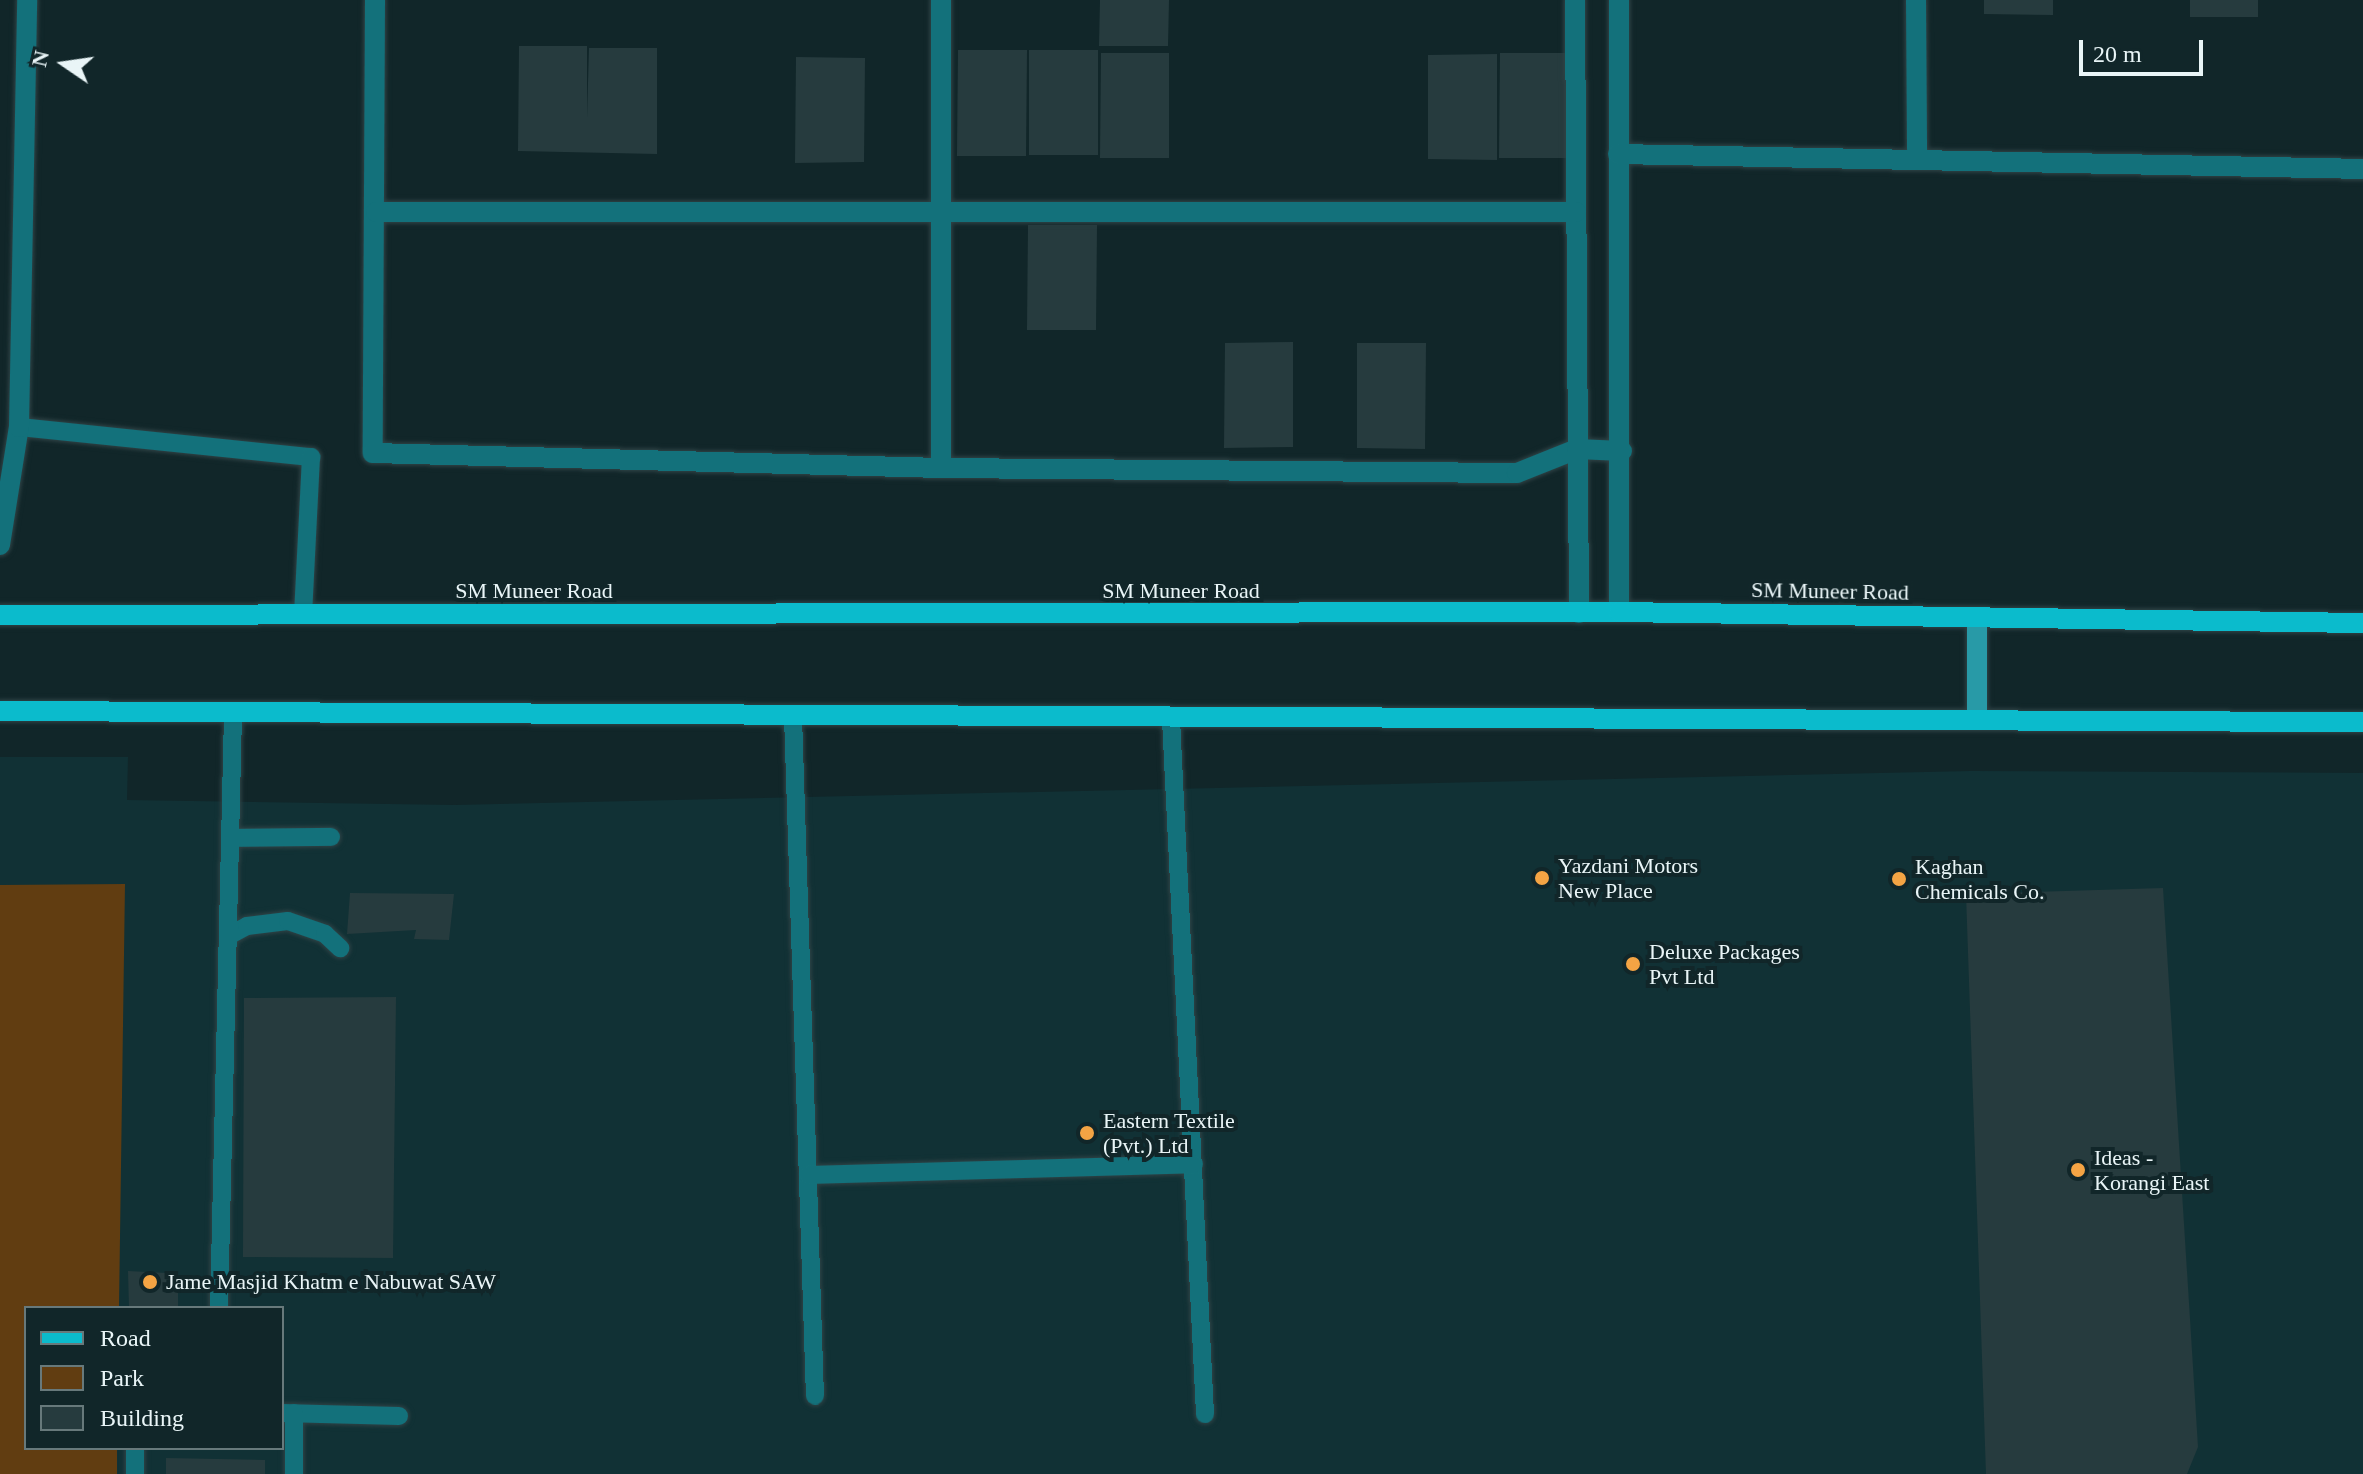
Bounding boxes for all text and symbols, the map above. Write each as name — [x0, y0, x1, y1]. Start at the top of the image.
north arrow — [24, 24, 104, 104]
scale bar — [2083, 24, 2207, 74]
text: 20 m — [2093, 41, 2142, 67]
text: N — [26, 48, 54, 69]
street label: SM Muneer Road — [1751, 576, 1909, 606]
street label: SM Muneer Road — [455, 578, 613, 604]
street label: SM Muneer Road — [1102, 578, 1260, 604]
place label: Yazdani Motors New Place — [1558, 852, 1698, 904]
place label: Kaghan Chemicals Co. — [1915, 853, 2045, 904]
marker: Yazdani Motors New Place — [1533, 869, 1551, 887]
marker: Kaghan Chemicals Co. — [1890, 870, 1908, 888]
place label: Deluxe Packages Pvt Ltd — [1649, 938, 1800, 990]
marker: Deluxe Packages Pvt Ltd — [1624, 955, 1642, 973]
place label: Eastern Textile (Pvt.) Ltd — [1103, 1107, 1235, 1158]
marker: Eastern Textile (Pvt.) Ltd — [1078, 1124, 1096, 1142]
place label: Ideas - Korangi East — [2094, 1144, 2209, 1196]
marker: Ideas - Korangi East — [2069, 1161, 2087, 1179]
place label: Jame Masjid Khatm e Nabuwat SAW — [166, 1269, 496, 1295]
marker: Jame Masjid Khatm e Nabuwat SAW — [141, 1273, 159, 1291]
legend — [24, 1306, 284, 1450]
text: Road — [100, 1325, 151, 1351]
text: Park — [100, 1365, 144, 1391]
text: Building — [100, 1405, 184, 1431]

